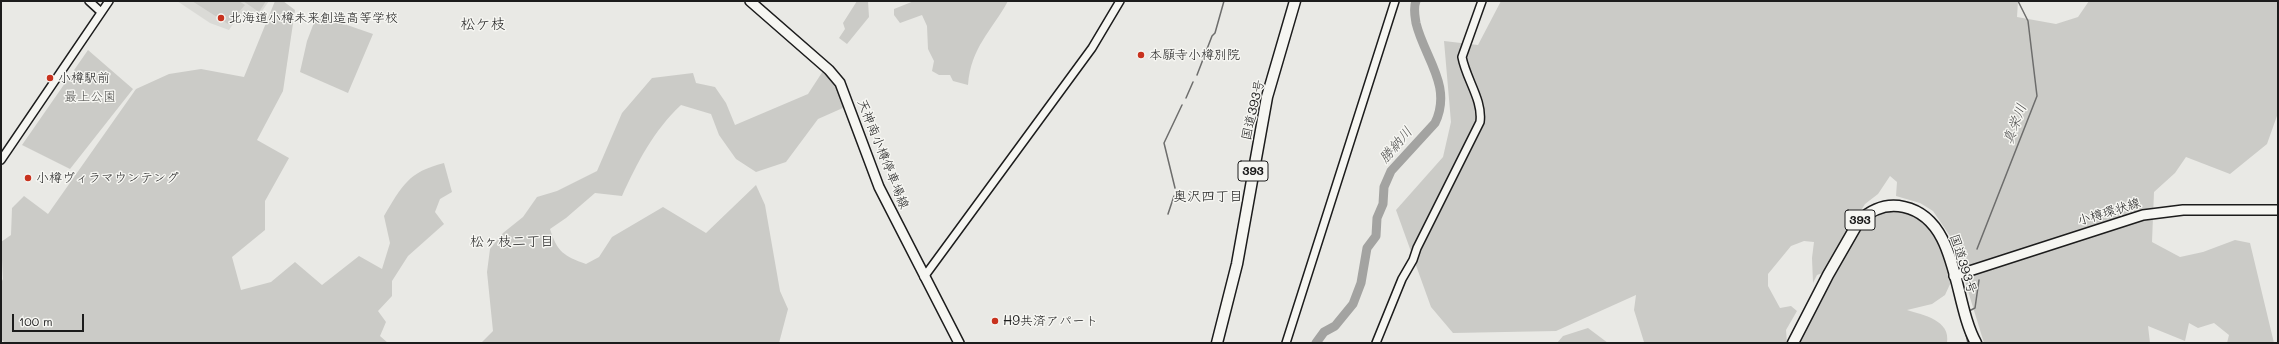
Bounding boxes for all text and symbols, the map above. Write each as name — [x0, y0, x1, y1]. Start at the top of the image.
place label: 北海道小樽未来創造高等学校 — [229, 10, 398, 26]
marker: 北海道小樽未来創造高等学校 — [216, 13, 226, 23]
district label: 松ケ枝 — [461, 15, 505, 33]
place label: 本願寺小樽別院 — [1149, 47, 1240, 63]
marker: 本願寺小樽別院 — [1136, 50, 1146, 60]
place label: 小樽駅前 — [58, 70, 110, 86]
marker: 小樽駅前 — [45, 73, 55, 83]
street label: 国道393号 — [1238, 78, 1268, 142]
park label: 最上公園 — [64, 89, 116, 105]
street label: 天神南小樽停車場線 — [854, 97, 912, 211]
water label: 真栄川 — [2000, 101, 2030, 147]
water label: 勝納川 — [1376, 124, 1416, 166]
road number: 393 — [1238, 161, 1268, 181]
place label: 小樽ヴィラマウンテング — [36, 170, 179, 186]
marker: 小樽ヴィラマウンテング — [23, 173, 33, 183]
district label: 奥沢四丁目 — [1173, 189, 1243, 205]
street label: 小樽環状線 — [2076, 195, 2142, 229]
road number: 393 — [1845, 210, 1875, 230]
street label: 国道393号 — [1946, 232, 1980, 296]
district label: 松ヶ枝二丁目 — [470, 234, 554, 250]
scale bar — [14, 306, 86, 332]
text: 100 m — [19, 313, 53, 329]
place label: H9共済アパート — [1003, 313, 1098, 329]
marker: H9共済アパート — [990, 316, 1000, 326]

